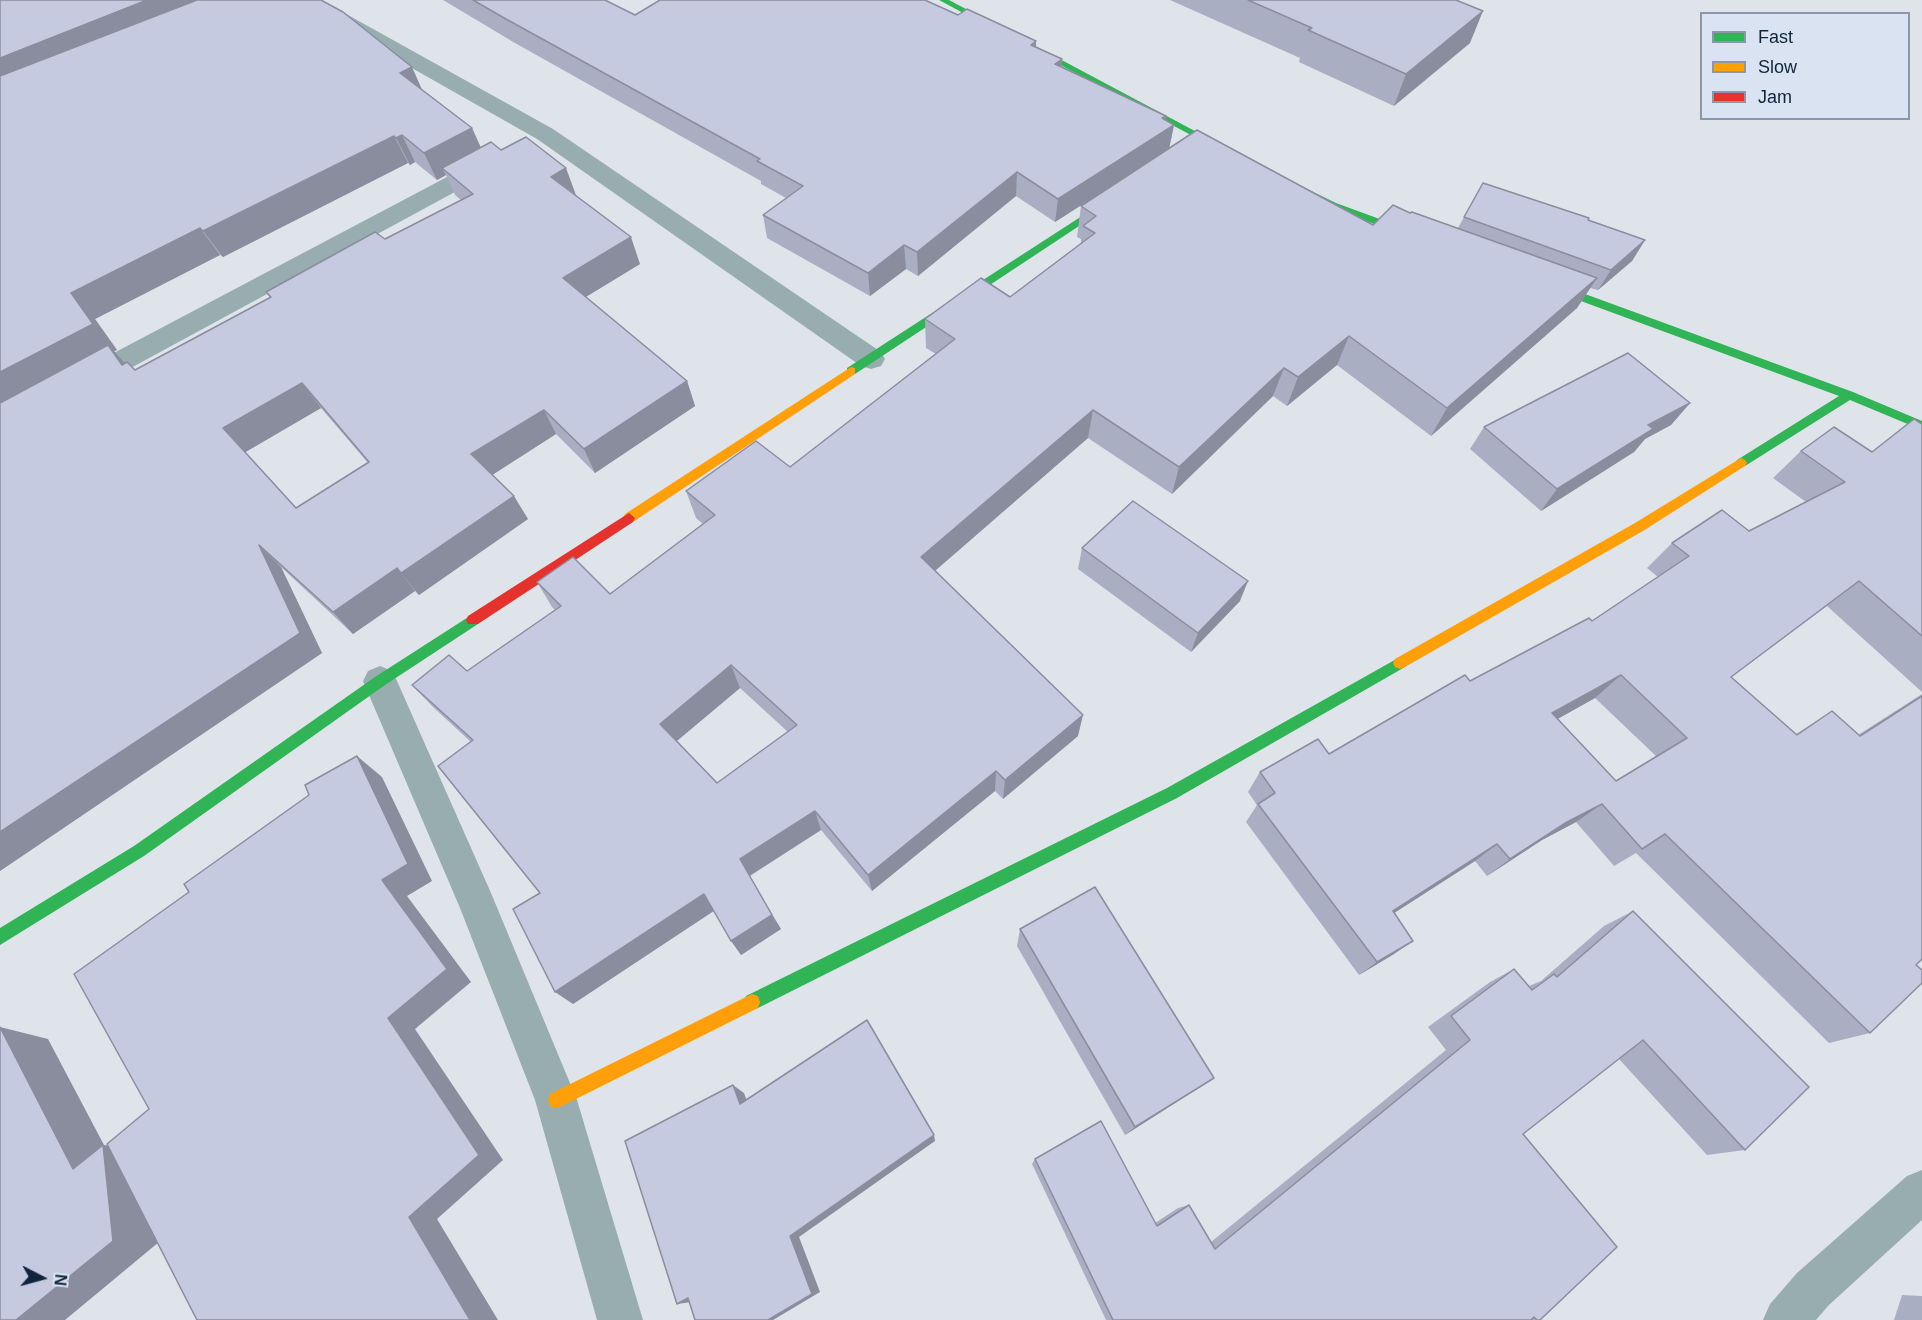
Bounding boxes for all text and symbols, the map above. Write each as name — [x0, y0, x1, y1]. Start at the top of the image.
legend — [1700, 12, 1910, 120]
text: Fast — [1758, 27, 1793, 47]
text: Slow — [1758, 57, 1797, 77]
text: Jam — [1758, 87, 1792, 107]
north arrow — [12, 1248, 72, 1308]
text: N — [51, 1273, 69, 1287]

